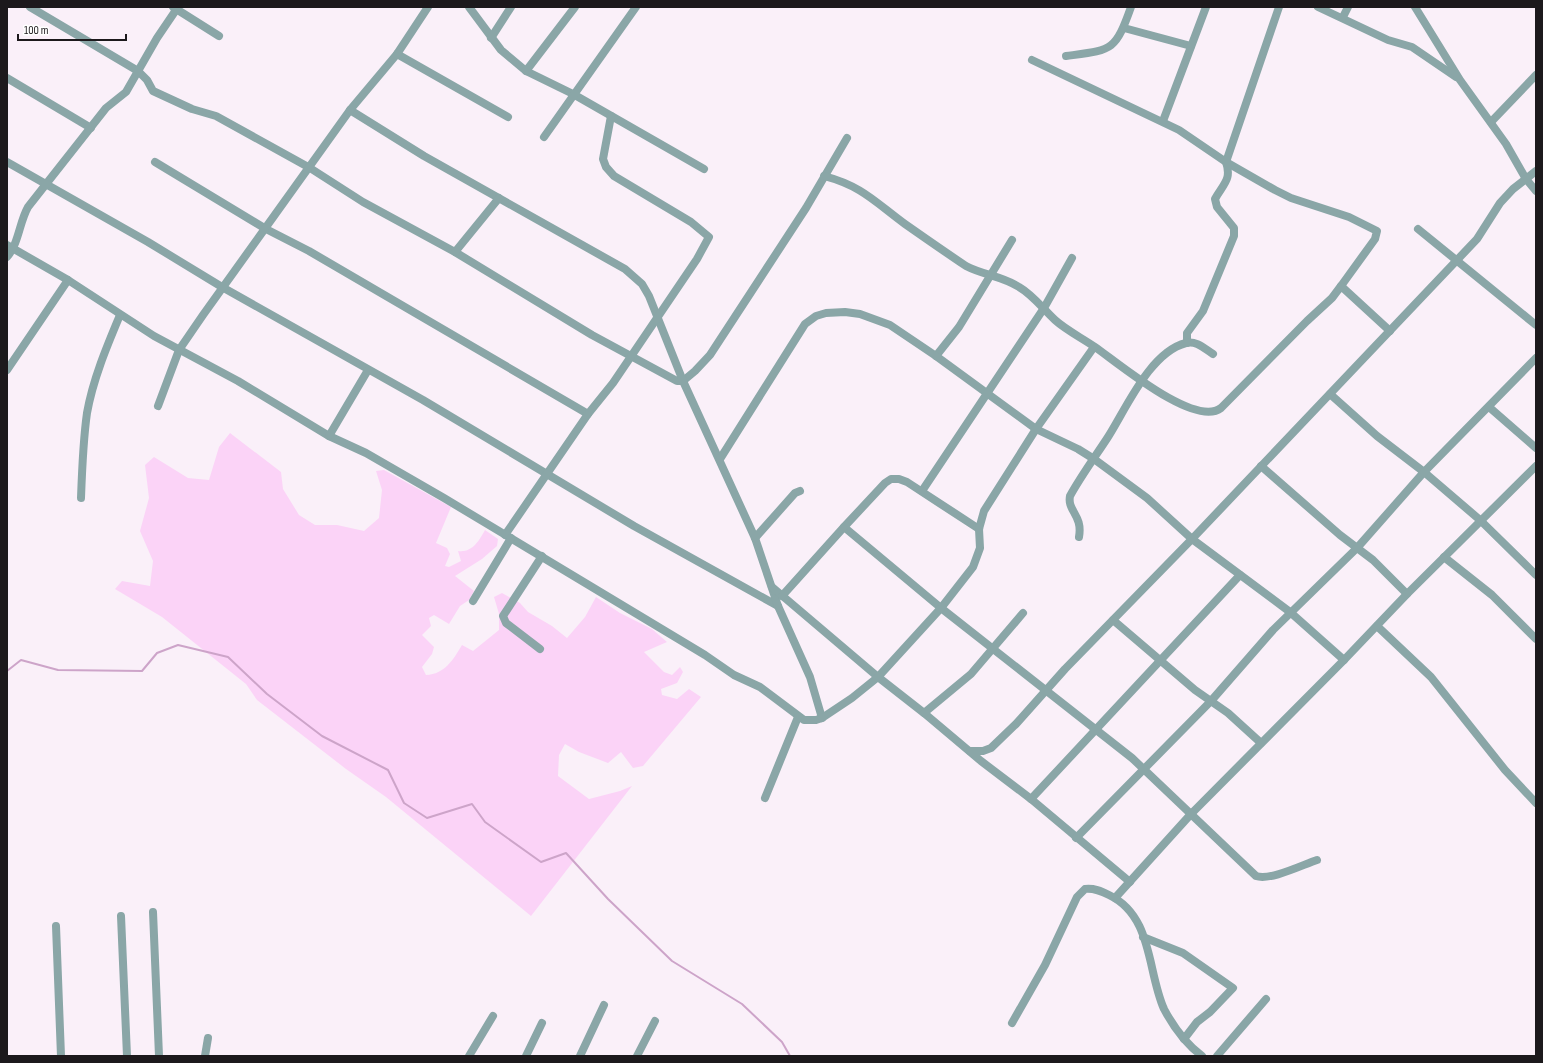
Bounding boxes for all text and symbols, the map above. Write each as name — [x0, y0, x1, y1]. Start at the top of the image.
scale bar — [18, 16, 126, 42]
text: 100 m — [24, 23, 49, 38]

